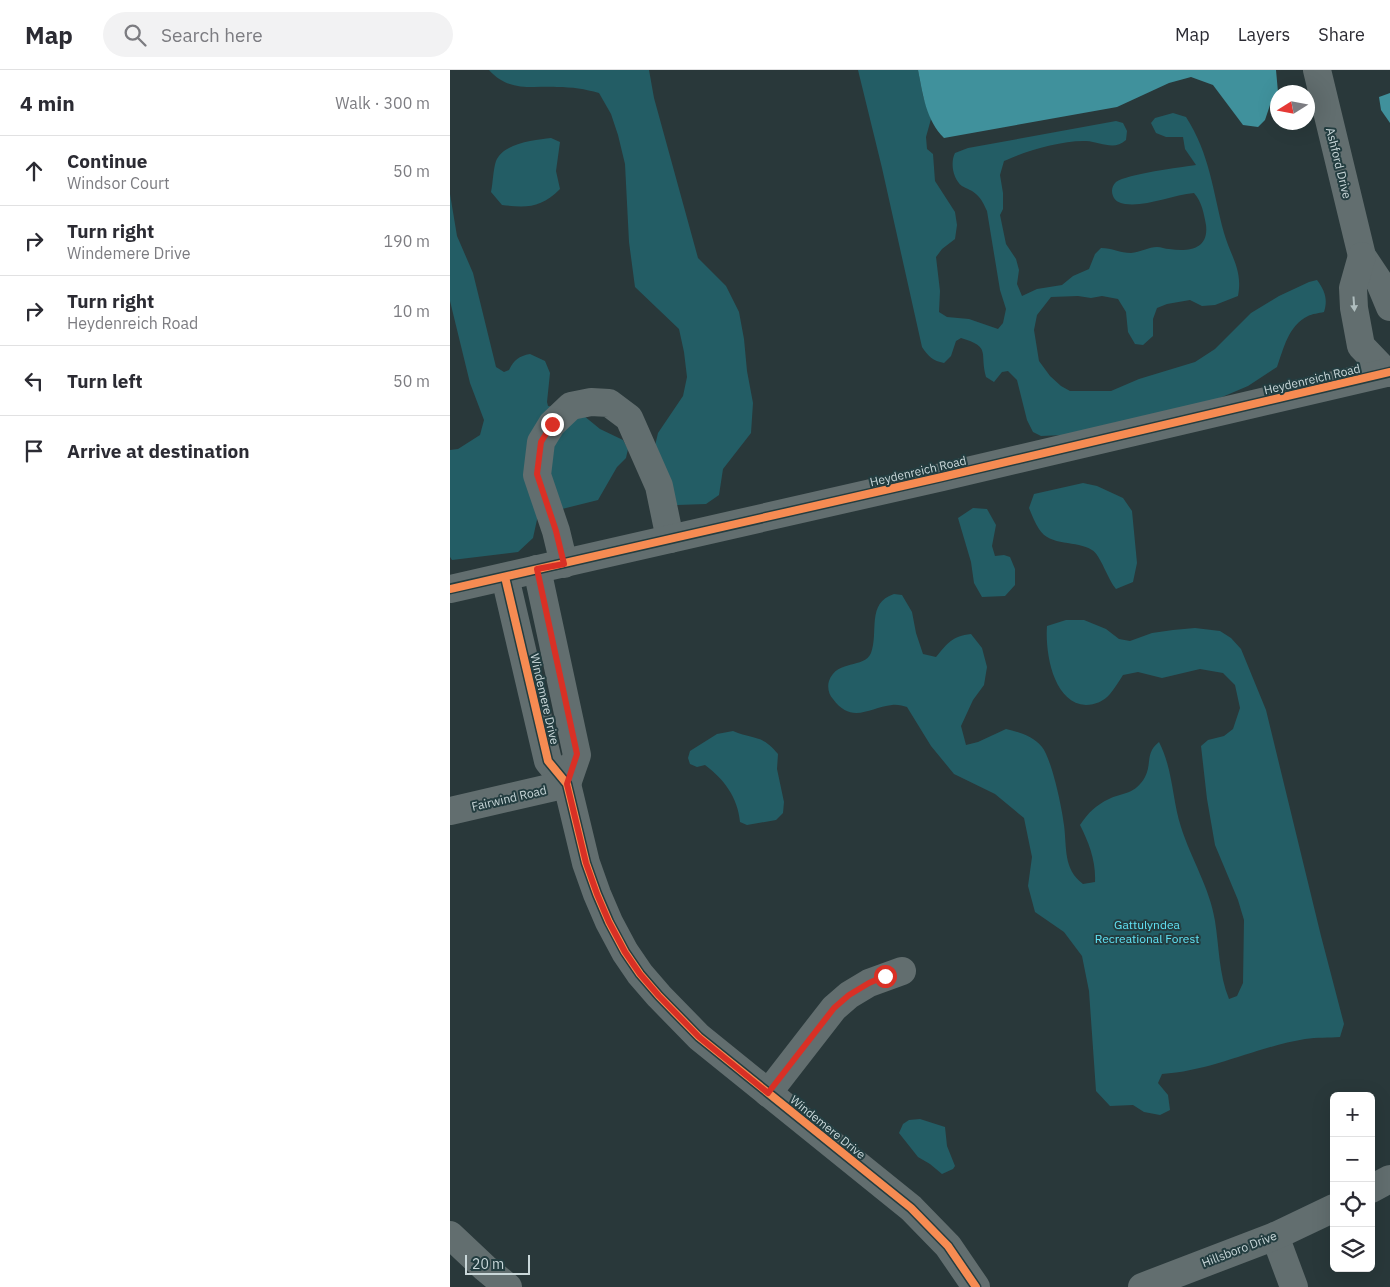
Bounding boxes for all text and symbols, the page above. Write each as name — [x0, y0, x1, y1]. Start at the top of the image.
search box — [103, 12, 453, 57]
text: Map — [25, 19, 73, 51]
icon: search — [121, 21, 149, 49]
text: Search here — [161, 23, 263, 47]
text: Map — [1175, 23, 1210, 46]
text: Layers — [1238, 23, 1290, 46]
text: Share — [1318, 23, 1365, 46]
north arrow — [1270, 85, 1315, 130]
text: 4 min — [20, 89, 75, 117]
text: Walk · 300 m — [335, 93, 430, 113]
street label: Ashford Drive — [1323, 126, 1355, 201]
text: Continue — [67, 149, 147, 173]
icon: ahead — [20, 157, 48, 185]
text: 50 m — [393, 161, 430, 181]
text: Windsor Court — [67, 173, 170, 193]
text: Turn right — [67, 219, 154, 243]
icon: right — [20, 227, 48, 255]
text: 190 m — [383, 231, 430, 251]
text: Windemere Drive — [67, 243, 191, 263]
text: Turn right — [67, 289, 154, 313]
one-way arrow — [1351, 296, 1359, 312]
icon: right — [20, 297, 48, 325]
text: 10 m — [393, 301, 430, 321]
text: Heydenreich Road — [67, 313, 198, 333]
street label: Heydenreich Road — [1262, 361, 1362, 397]
icon: left — [20, 367, 48, 395]
text: Turn left — [67, 369, 143, 393]
text: 50 m — [393, 371, 430, 391]
route end — [541, 413, 564, 436]
icon: arrive — [20, 437, 48, 465]
text: Arrive at destination — [67, 439, 250, 463]
street label: Heydenreich Road — [868, 453, 968, 489]
street label: Windemere Drive — [527, 652, 563, 746]
street label: Fairwind Road — [470, 782, 548, 814]
park label: Gattulyndea Recreational Forest — [1095, 917, 1199, 946]
route start — [874, 965, 897, 988]
street label: Windemere Drive — [787, 1092, 869, 1162]
map controls — [1330, 1092, 1375, 1272]
button: + — [1330, 1092, 1375, 1137]
button: − — [1330, 1137, 1375, 1182]
button: locate — [1330, 1182, 1375, 1227]
button: layers — [1330, 1227, 1375, 1272]
street label: Hillsboro Drive — [1199, 1228, 1279, 1270]
scale bar — [465, 1252, 530, 1275]
text: 20 m — [472, 1255, 504, 1273]

